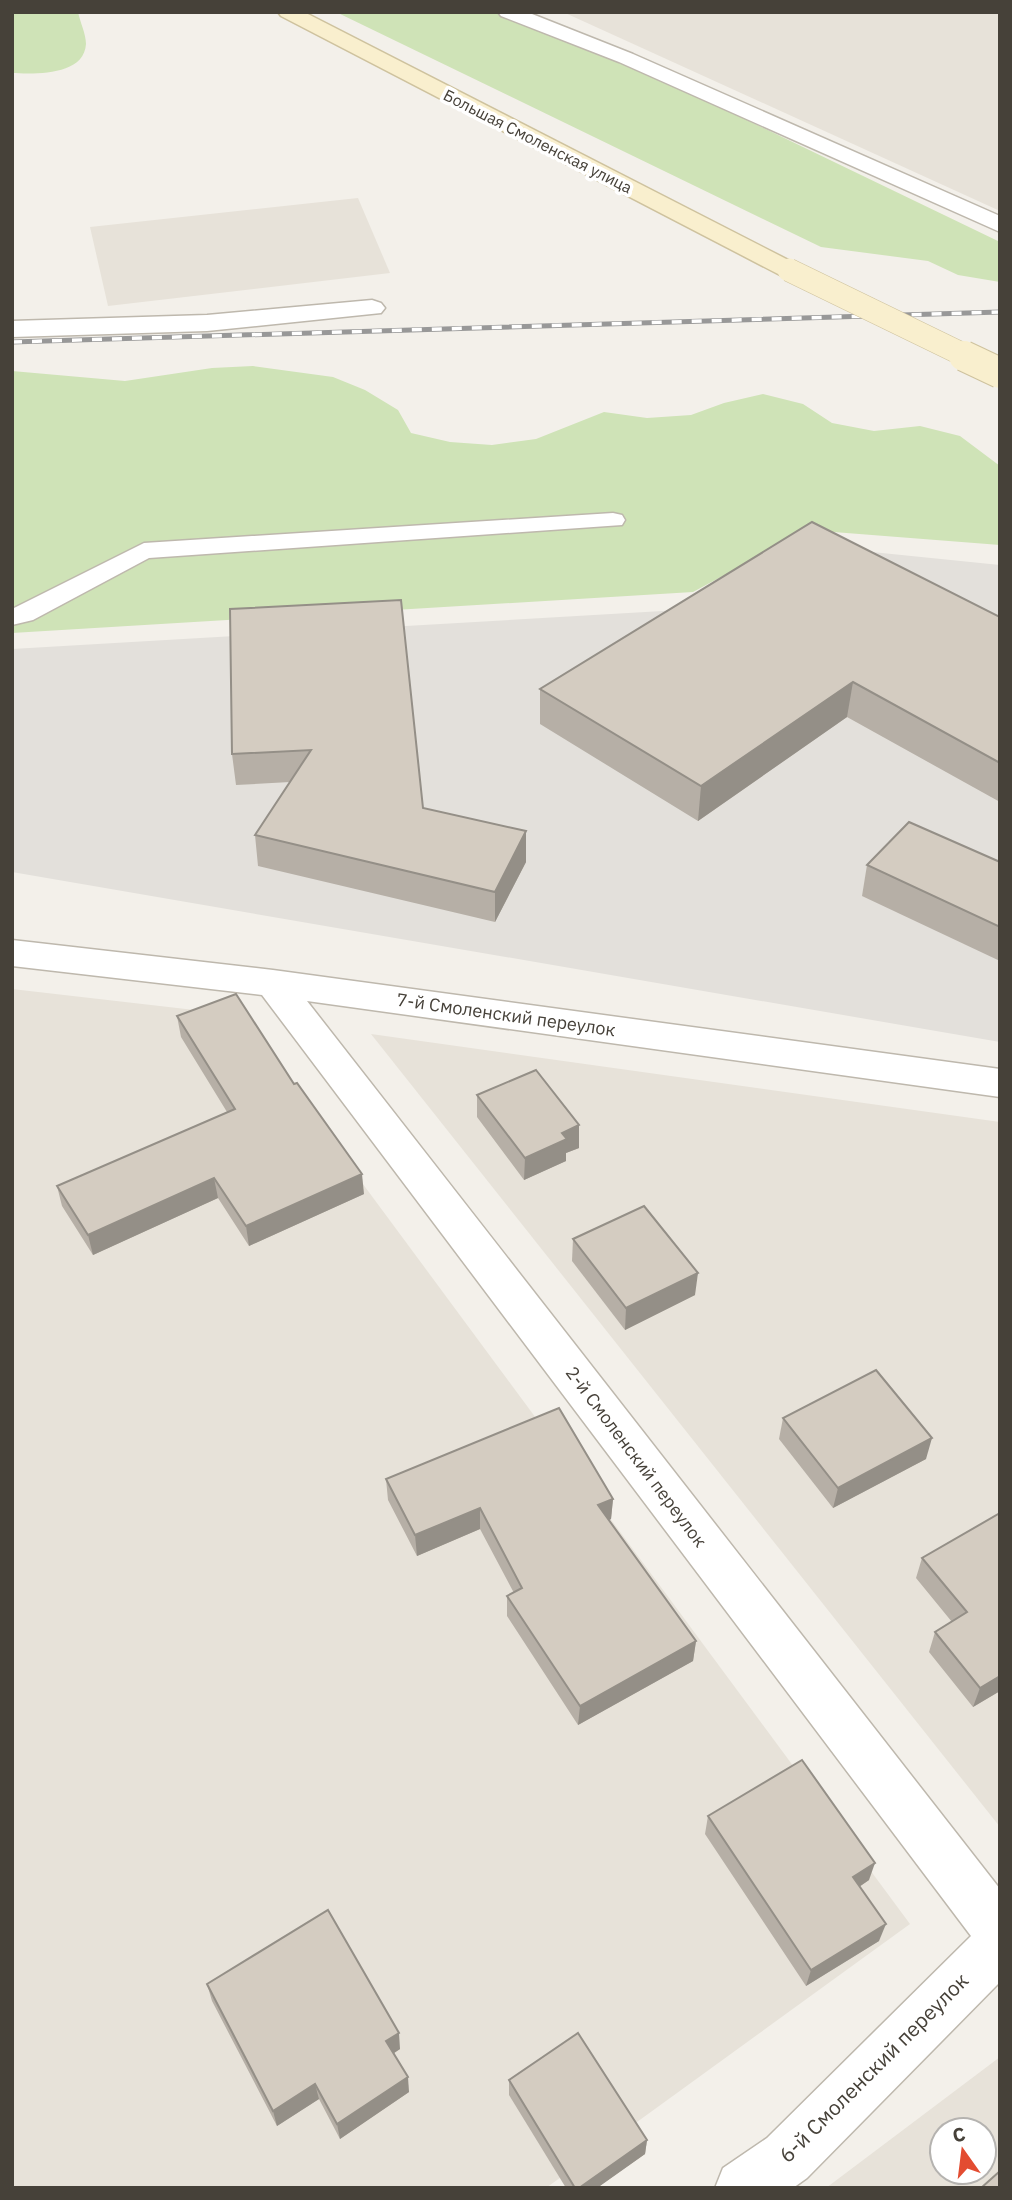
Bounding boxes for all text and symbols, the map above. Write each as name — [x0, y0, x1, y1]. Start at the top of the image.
street label: Большая Смоленская улица — [440, 85, 636, 198]
street label: 7-й Смоленский переулок — [395, 988, 617, 1041]
street label: 2-й Смоленский переулок — [561, 1362, 712, 1552]
street label: 6-й Смоленский переулок — [774, 1968, 974, 2168]
north arrow — [928, 2116, 998, 2186]

